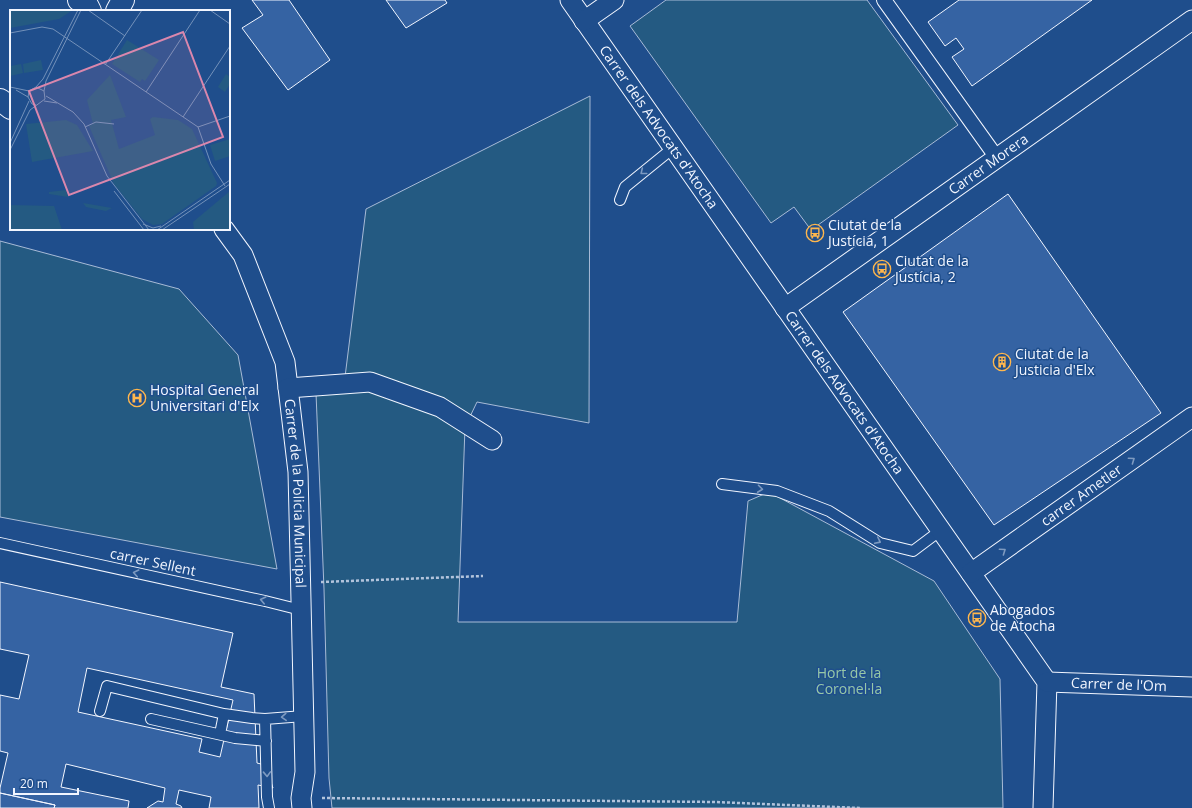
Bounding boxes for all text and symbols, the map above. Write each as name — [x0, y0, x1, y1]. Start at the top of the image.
inset map — [10, 10, 230, 230]
street label: Carrer dels Advocats d'Atocha — [595, 41, 723, 212]
street label: Carrer Morera — [944, 129, 1032, 199]
one-way arrow — [641, 167, 648, 174]
place label: Ciutat de la Justícia, 1 — [826, 215, 902, 250]
bus stop icon: Ciutat de la Justícia, 1 — [805, 223, 825, 243]
place label: Ciutat de la Justícia, 2 — [893, 251, 969, 286]
bus stop icon: Ciutat de la Justícia, 2 — [872, 259, 892, 279]
street label: Carrer dels Advocats d'Atocha — [781, 307, 909, 478]
place label: Ciutat de la Justicia d'Elx — [1013, 344, 1095, 379]
building icon: Ciutat de la Justicia d'Elx — [992, 352, 1012, 372]
place label: Hospital General Universitari d'Elx — [150, 380, 260, 415]
hospital icon: Hospital General Universitari d'Elx — [127, 388, 147, 408]
street label: Carrer de la Policia Municipal — [280, 398, 311, 588]
one-way arrow — [1127, 458, 1134, 465]
street label: carrer Ametler — [1037, 459, 1126, 530]
one-way arrow — [757, 484, 763, 493]
one-way arrow — [874, 536, 881, 544]
street label: carrer Sellent — [108, 543, 198, 580]
one-way arrow — [998, 549, 1005, 556]
one-way arrow — [133, 569, 139, 577]
one-way arrow — [260, 597, 266, 605]
place label: Abogados de Atocha — [990, 600, 1055, 635]
bus stop icon: Abogados de Atocha — [967, 608, 987, 628]
park label: Hort de la Coronel·la — [816, 663, 882, 698]
street label: Carrer de l'Om — [1071, 673, 1167, 695]
one-way arrow — [281, 713, 287, 722]
scale bar — [14, 770, 78, 796]
one-way arrow — [262, 771, 271, 777]
text: 20 m — [20, 775, 48, 792]

